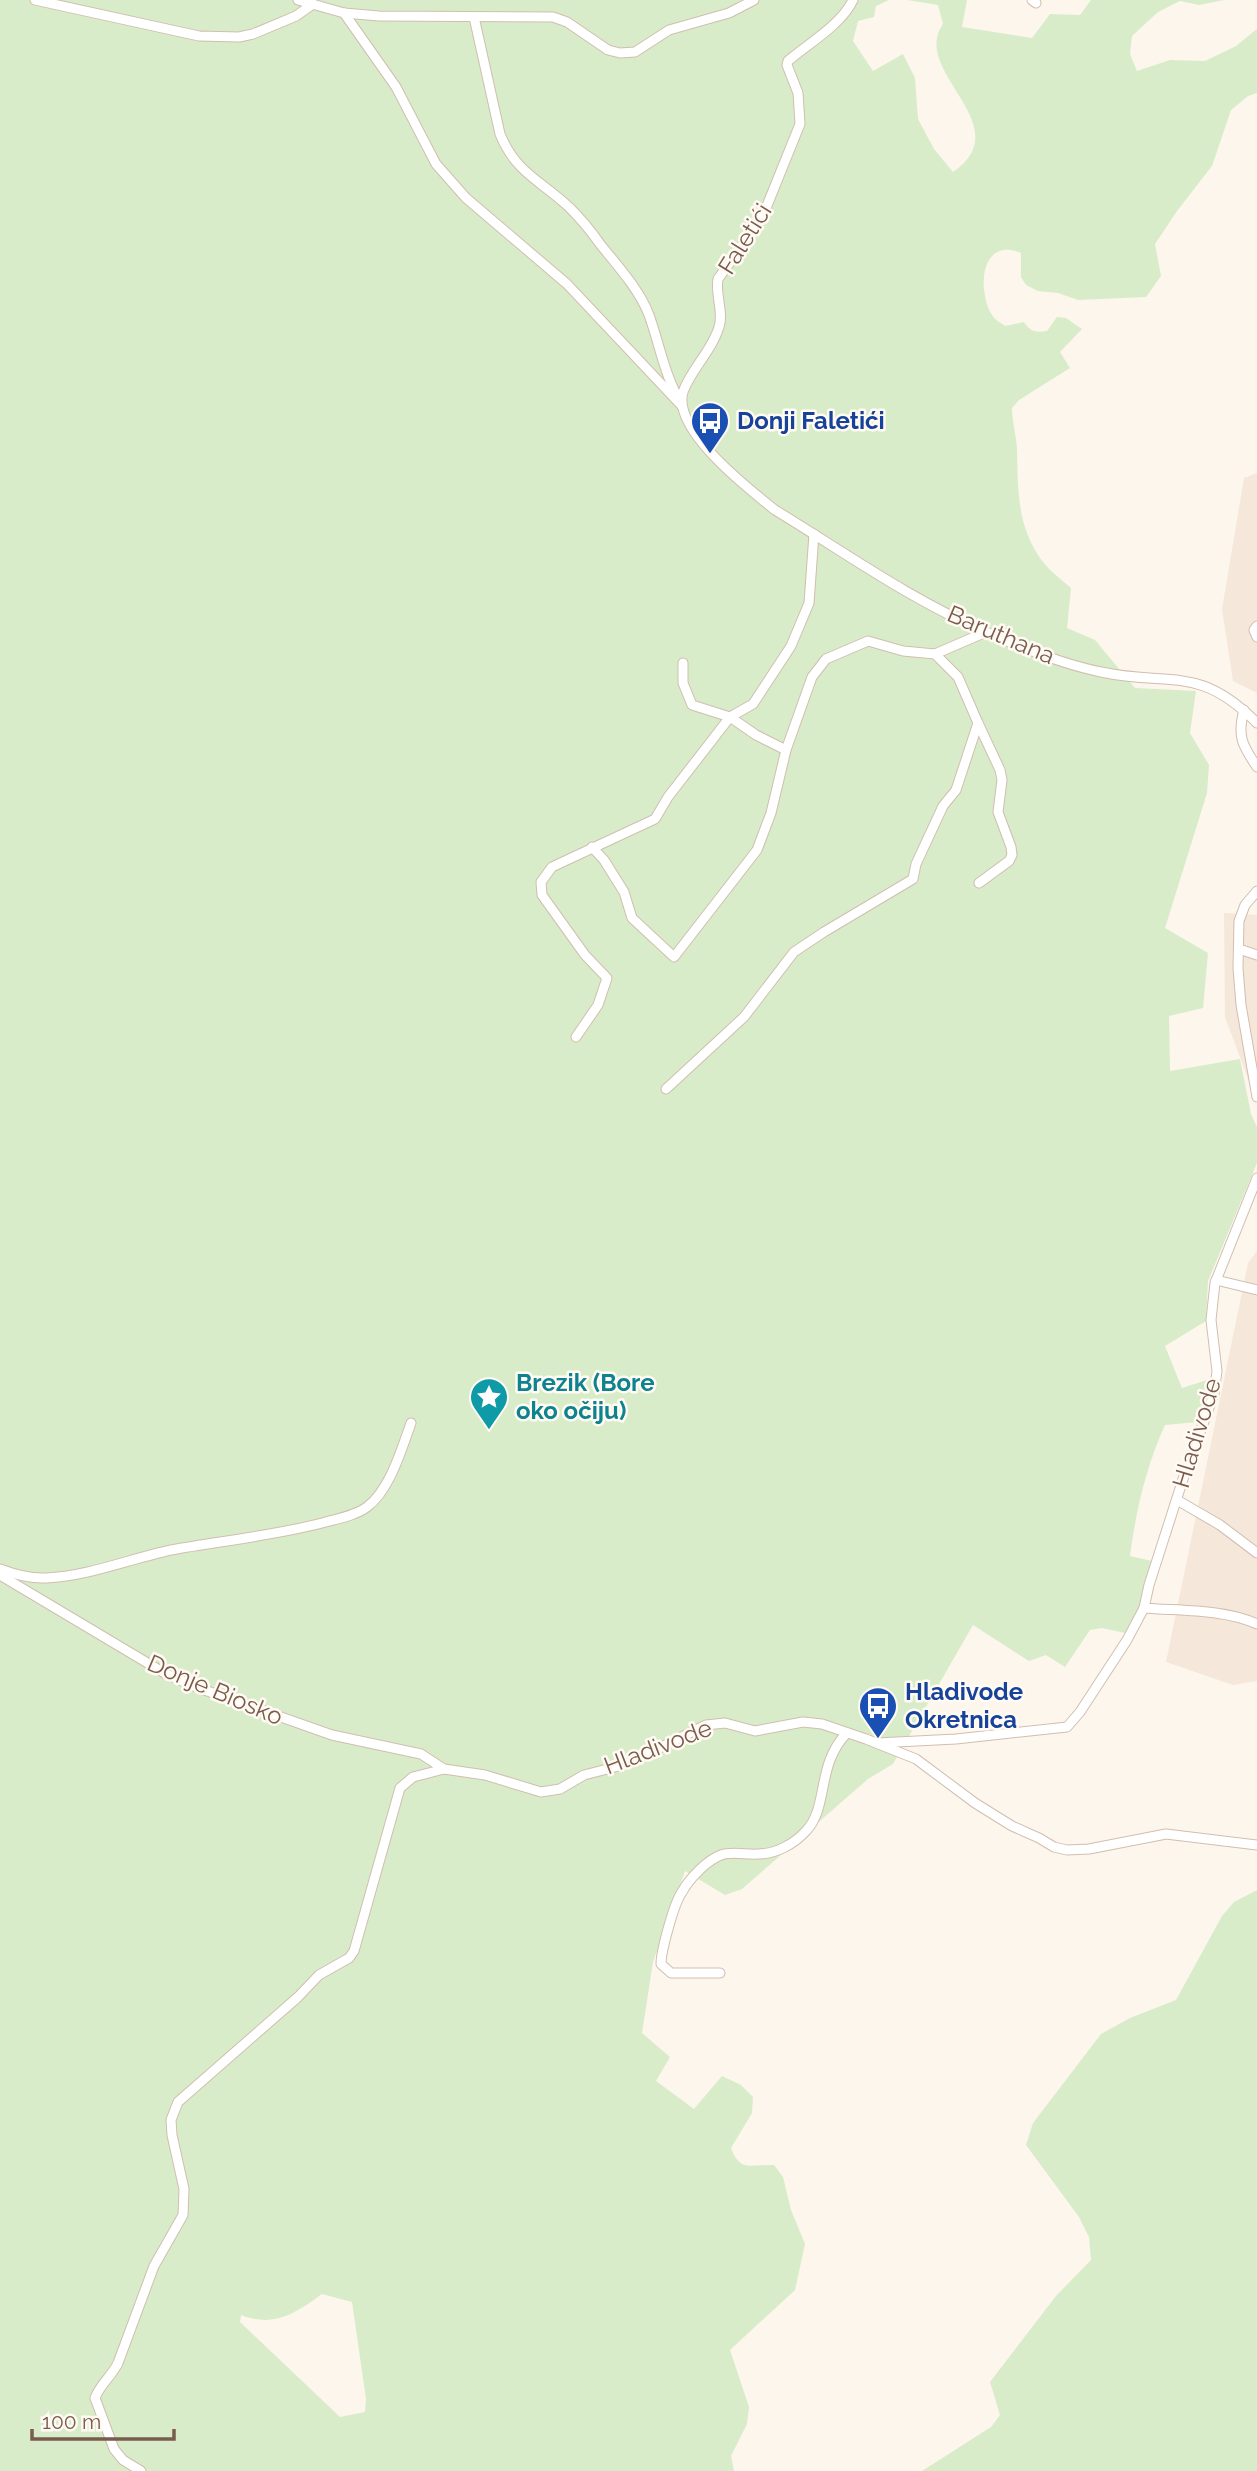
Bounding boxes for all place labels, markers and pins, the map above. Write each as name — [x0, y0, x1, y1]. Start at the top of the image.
bus stop icon: Donji Faletići — [689, 400, 731, 455]
place label: Donji Faletići — [737, 406, 885, 435]
place label: Brezik (Bore oko očiju) — [516, 1368, 655, 1425]
place icon: Brezik (Bore oko očiju) — [468, 1376, 510, 1431]
place label: Hladivode Okretnica — [905, 1677, 1023, 1734]
bus stop icon: Hladivode Okretnica — [857, 1685, 899, 1740]

